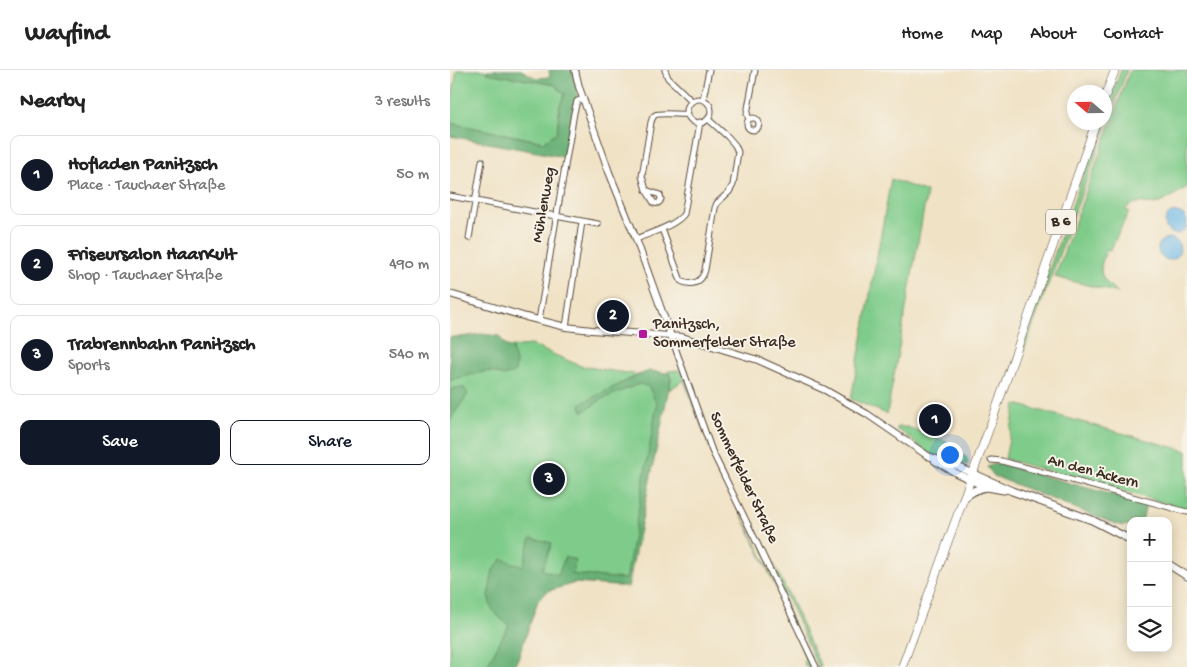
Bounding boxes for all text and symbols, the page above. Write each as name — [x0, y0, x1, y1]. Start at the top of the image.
text: Wayfind — [25, 20, 109, 49]
text: Home — [901, 24, 943, 45]
text: Map — [971, 24, 1002, 45]
text: About — [1030, 24, 1076, 45]
text: Contact — [1104, 24, 1162, 45]
north arrow — [1067, 85, 1112, 130]
text: Nearby — [20, 90, 85, 115]
text: 3 results — [375, 93, 430, 112]
text: Hofladen Panitzsch — [68, 154, 218, 177]
text: 1 — [34, 166, 40, 185]
text: 50 m — [396, 166, 429, 185]
street label: Mühlenweg — [529, 166, 561, 244]
text: Place · Tauchaer Straße — [68, 177, 225, 196]
road number: B 6 — [1046, 210, 1076, 234]
text: Friseursalon HaarKult — [68, 244, 236, 267]
text: 2 — [33, 256, 41, 275]
text: 490 m — [389, 256, 429, 275]
text: Shop · Tauchaer Straße — [68, 267, 222, 286]
pin: 2 — [597, 297, 629, 335]
place label: Panitzsch, Sommerfelder Straße — [652, 316, 796, 353]
marker: Panitzsch, Sommerfelder Straße — [637, 328, 649, 340]
text: Trabrennbahn Panitzsch — [68, 334, 255, 357]
text: 3 — [33, 346, 41, 365]
text: 540 m — [389, 346, 429, 365]
text: Sports — [68, 357, 110, 376]
pin: 1 — [919, 401, 951, 439]
street label: Sommerfelder Straße — [704, 409, 782, 547]
button: Save — [20, 420, 220, 465]
button: Share — [230, 420, 430, 465]
your location — [937, 442, 963, 468]
street label: An den Äckern — [1045, 452, 1141, 494]
pin: 3 — [533, 460, 565, 498]
map controls — [1127, 517, 1172, 652]
button: + — [1127, 517, 1172, 562]
button: − — [1127, 562, 1172, 607]
button: layers — [1127, 607, 1172, 652]

